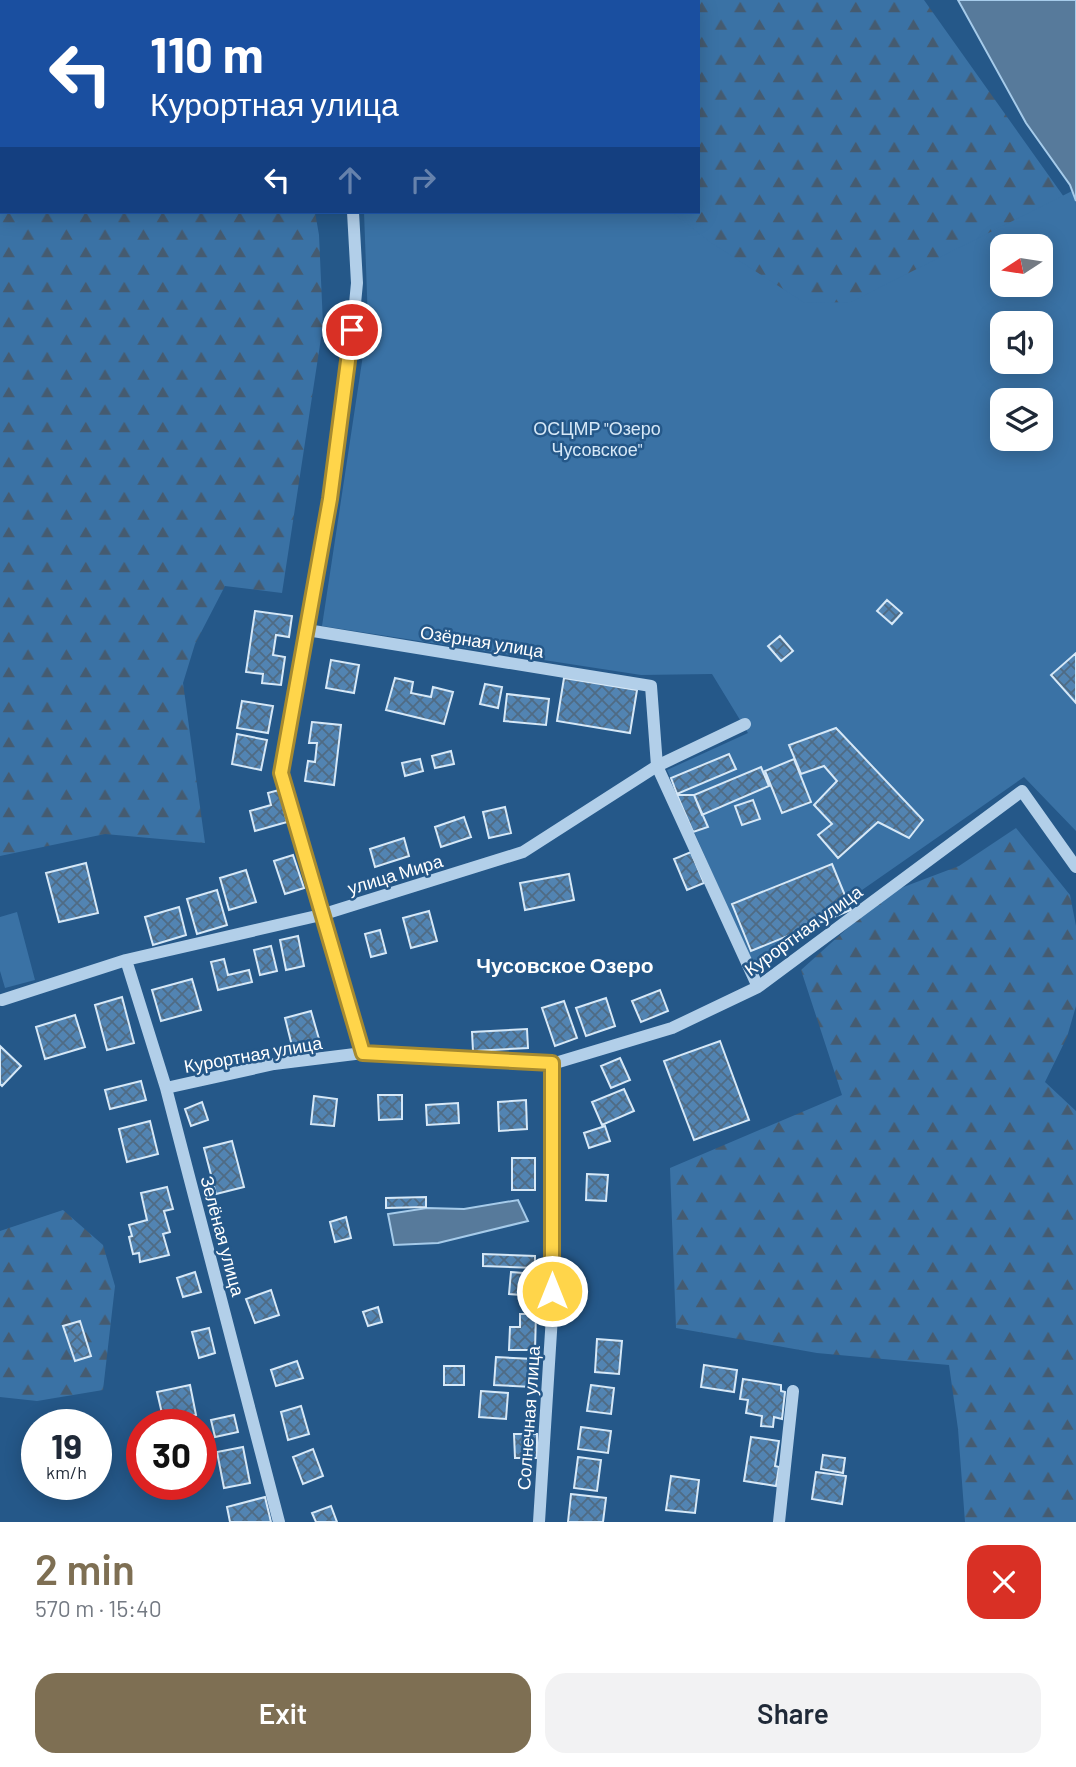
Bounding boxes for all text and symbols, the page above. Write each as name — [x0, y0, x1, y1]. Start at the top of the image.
text: 110 m — [150, 24, 264, 83]
icon: left — [35, 28, 126, 119]
text: Курортная улица — [150, 84, 399, 122]
icon: left — [258, 161, 296, 199]
icon: ahead — [331, 161, 369, 199]
icon: right — [404, 161, 442, 199]
north arrow — [990, 234, 1054, 298]
map controls — [990, 234, 1053, 451]
pin — [322, 300, 382, 360]
icon: arrive — [333, 311, 371, 349]
button: sound — [990, 311, 1053, 374]
button: layers — [990, 388, 1053, 451]
park label: ОСЦМР "Озеро Чусовское" — [533, 417, 661, 460]
street label: Озёрная улица — [419, 620, 546, 662]
street label: улица Мира — [345, 849, 446, 899]
street label: Курортная улица — [740, 879, 867, 980]
district label: Чусовское Озеро — [476, 952, 654, 977]
street label: Курортная улица — [182, 1031, 325, 1077]
street label: Зелёная улица — [196, 1173, 250, 1299]
position arrow — [515, 1254, 589, 1328]
street label: Солнечная улица — [512, 1344, 544, 1491]
speed limit sign: 30 — [126, 1409, 217, 1500]
text: 19 — [51, 1424, 82, 1466]
text: km/h — [46, 1461, 87, 1483]
text: 2 min — [35, 1543, 135, 1593]
button: close — [967, 1545, 1041, 1619]
text: 570 m · 15:40 — [35, 1594, 162, 1622]
button: Exit — [35, 1673, 531, 1753]
button: Share — [545, 1673, 1041, 1753]

